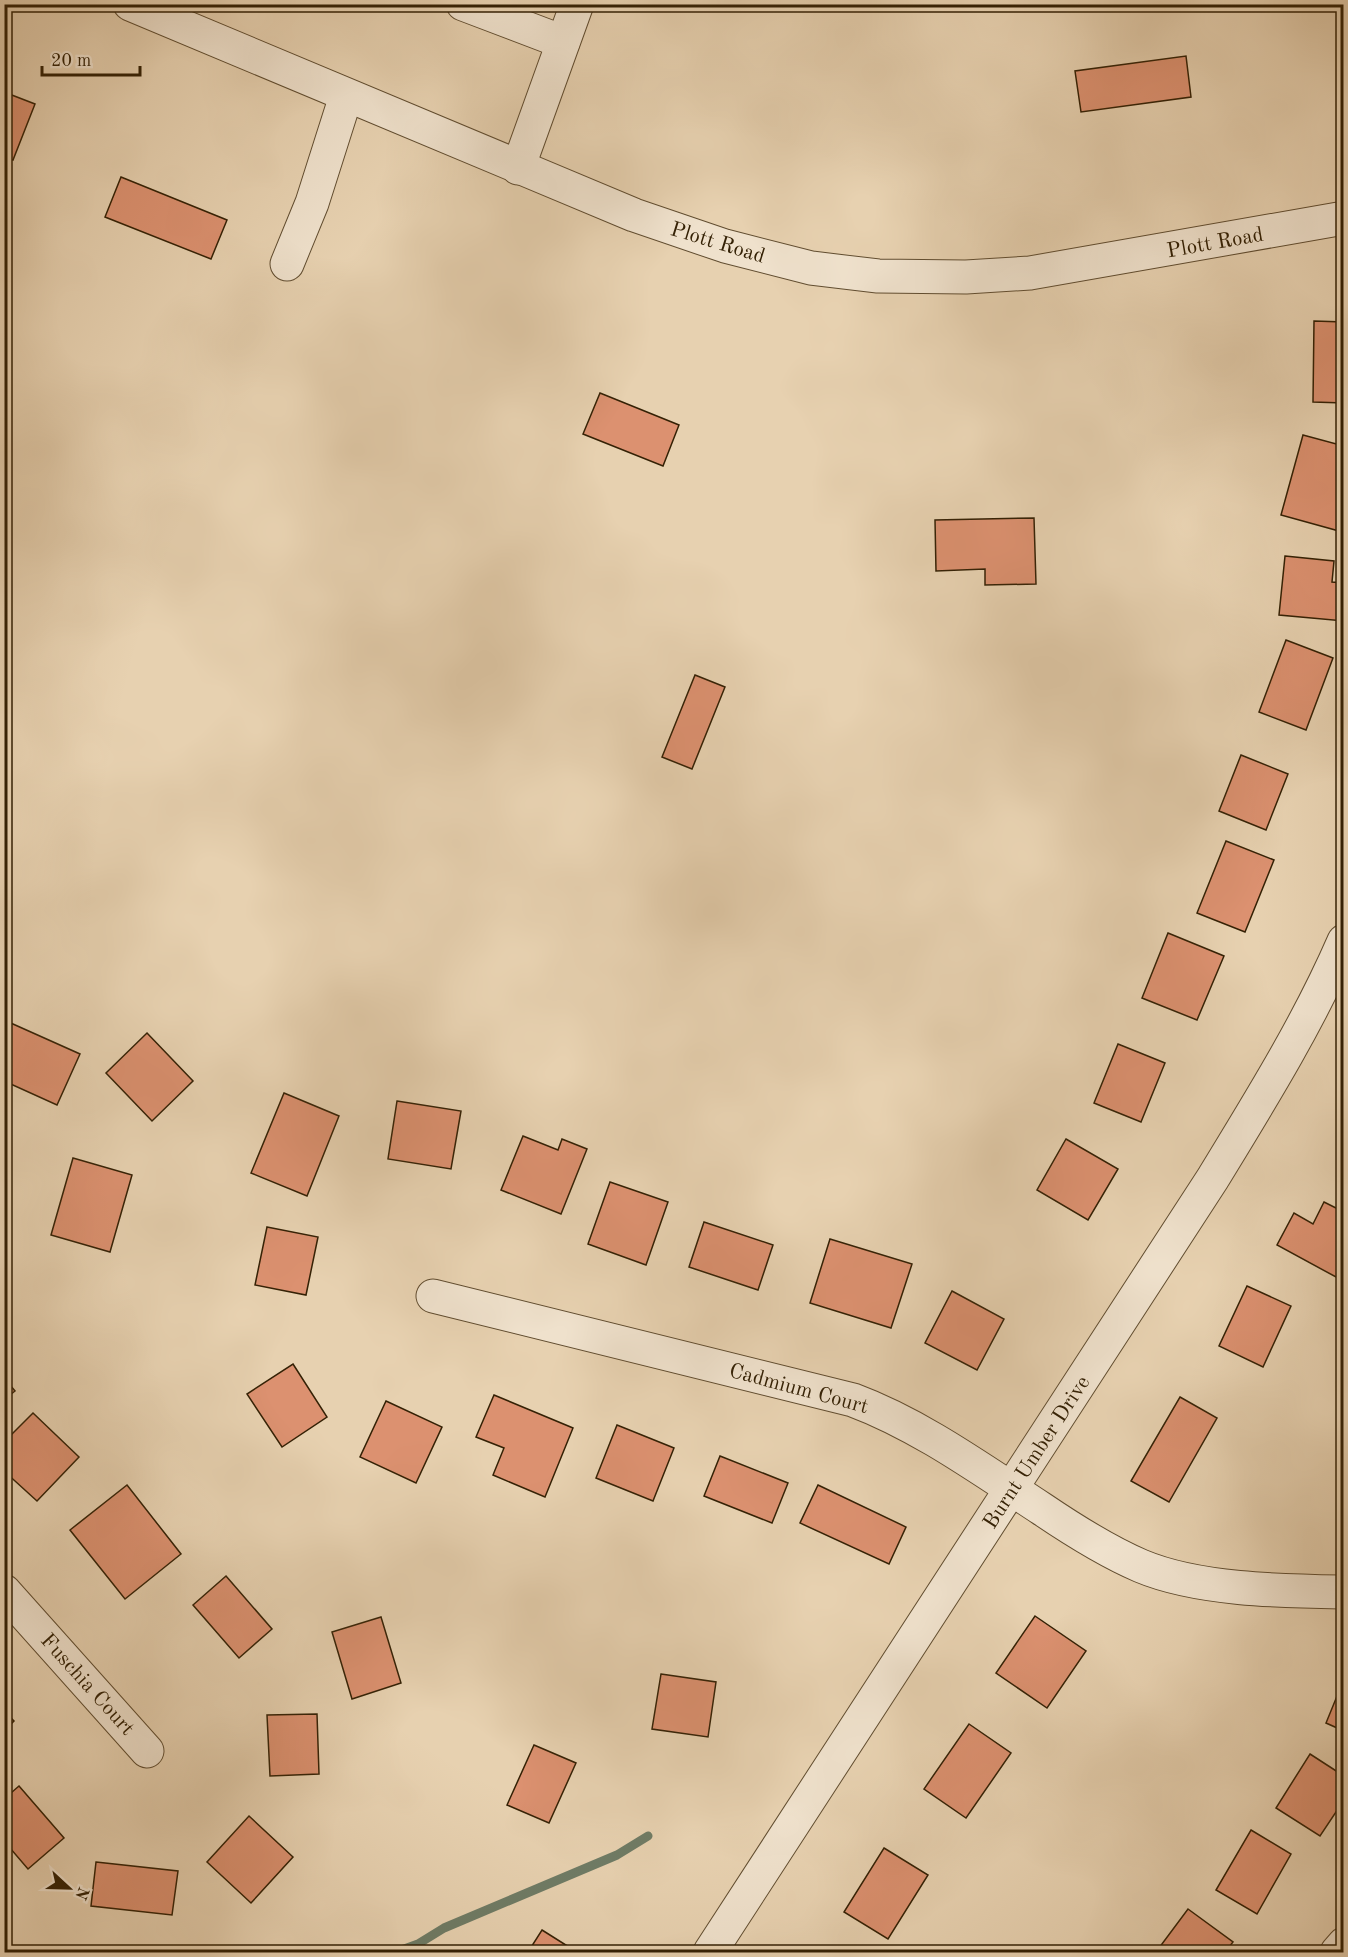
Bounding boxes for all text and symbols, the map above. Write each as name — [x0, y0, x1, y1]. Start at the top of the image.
scale bar — [42, 39, 140, 77]
text: 20 m — [51, 52, 91, 70]
street label: Plott Road — [668, 219, 767, 268]
street label: Plott Road — [1165, 225, 1265, 262]
street label: Cadmium Court — [727, 1361, 870, 1418]
street label: Burnt Umber Drive — [980, 1373, 1094, 1533]
street label: Fuschia Court — [36, 1630, 138, 1740]
north arrow — [39, 1858, 99, 1918]
text: N — [71, 1884, 91, 1902]

